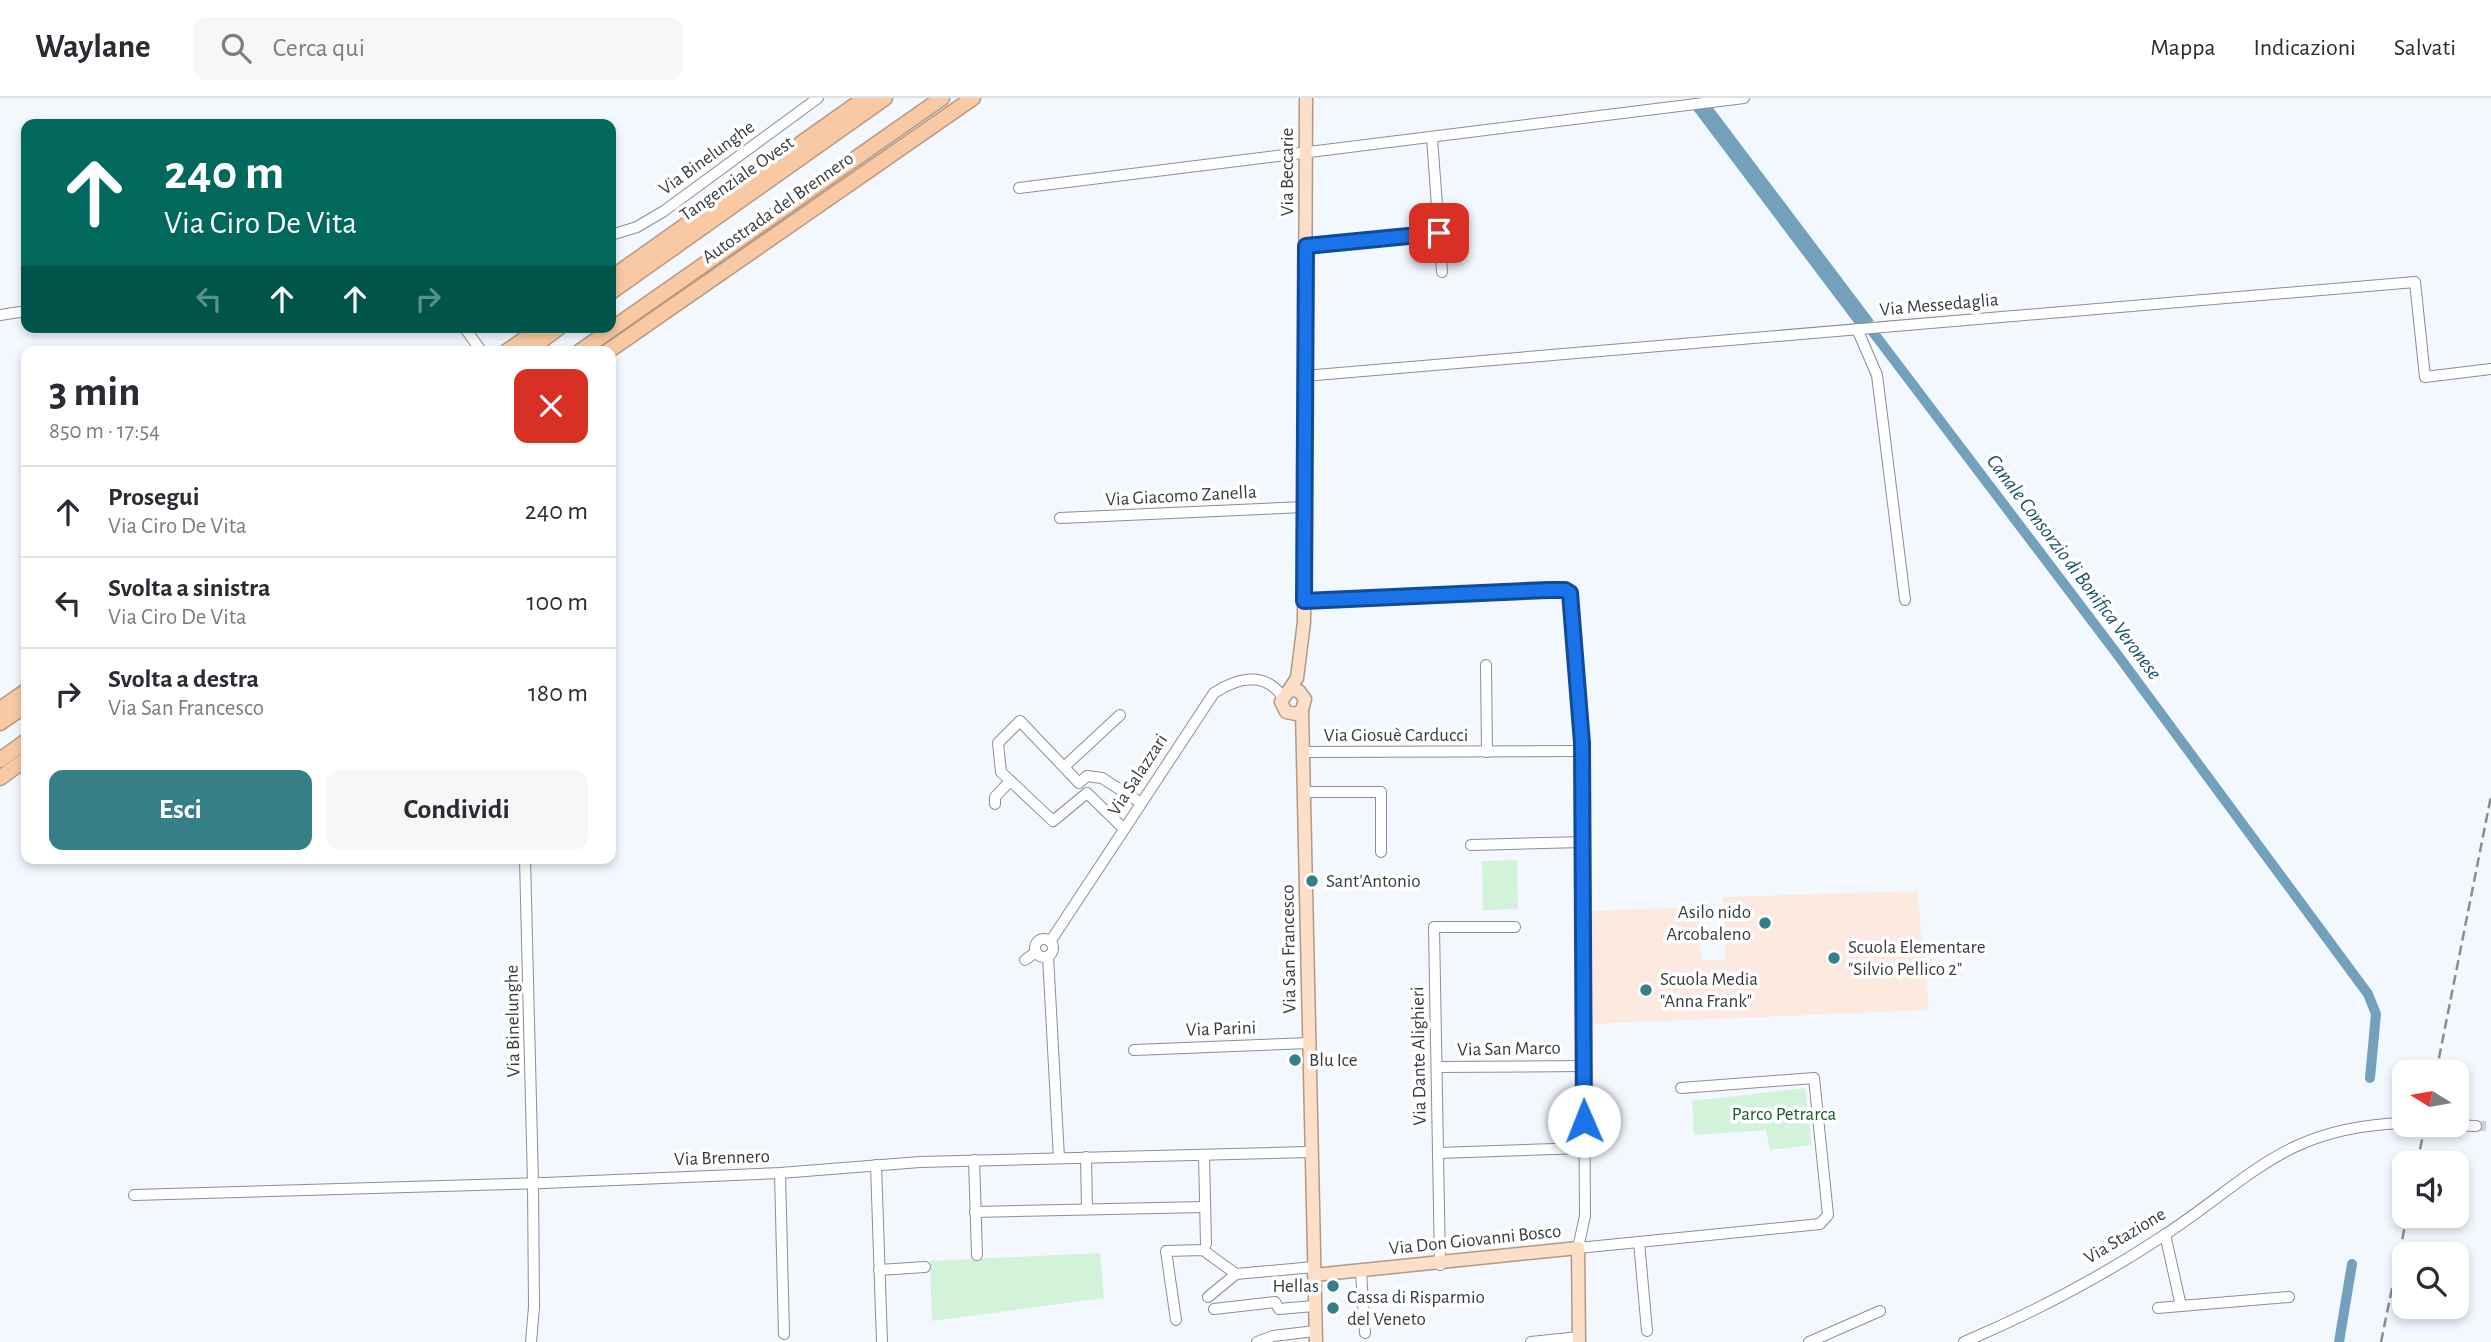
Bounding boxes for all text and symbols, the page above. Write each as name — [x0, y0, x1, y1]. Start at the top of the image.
search box — [193, 17, 683, 80]
icon: search — [217, 29, 255, 67]
text: Waylane — [35, 31, 151, 64]
text: Cerca qui — [273, 35, 365, 61]
text: Mappa — [2150, 36, 2215, 60]
text: Indicazioni — [2253, 36, 2356, 60]
text: Salvati — [2394, 36, 2456, 60]
street label: Via Binelunghe — [656, 117, 758, 199]
street label: Via Beccarie — [1278, 128, 1297, 216]
street label: Tangenziale Ovest — [677, 133, 797, 225]
icon: ahead — [49, 147, 140, 238]
text: 240 m — [164, 149, 284, 198]
street label: Autostrada del Brennero — [699, 149, 857, 267]
pin — [1409, 203, 1469, 263]
text: Via Ciro De Vita — [164, 207, 357, 239]
icon: arrive — [1420, 214, 1458, 252]
icon: left — [190, 280, 228, 318]
icon: ahead — [263, 280, 301, 318]
icon: ahead — [336, 280, 374, 318]
icon: right — [409, 280, 447, 318]
street label: Via Messedaglia — [1879, 290, 2000, 320]
button: close — [514, 369, 588, 443]
text: 3 min — [49, 371, 141, 413]
text: 850 m · 17:54 — [49, 420, 160, 443]
water label: Canale Consorzio di Bonifica Veronese — [1983, 450, 2165, 684]
street label: Via Giacomo Zanella — [1105, 483, 1257, 509]
text: Prosegui — [108, 484, 199, 510]
icon: ahead — [49, 493, 87, 531]
text: 240 m — [525, 498, 588, 524]
text: Via Ciro De Vita — [108, 515, 247, 538]
text: Svolta a sinistra — [108, 575, 270, 601]
icon: left — [49, 584, 87, 622]
text: 100 m — [527, 589, 588, 615]
text: Via Ciro De Vita — [108, 606, 247, 629]
text: Svolta a destra — [108, 666, 259, 692]
icon: right — [49, 675, 87, 713]
text: 180 m — [528, 680, 588, 706]
text: Via San Francesco — [108, 697, 264, 720]
street label: Via Giosuè Carducci — [1324, 726, 1468, 745]
street label: Via Salazzari — [1105, 731, 1171, 819]
button: Esci — [49, 770, 312, 850]
button: Condividi — [326, 770, 588, 850]
place label: Sant'Antonio — [1326, 872, 1421, 891]
marker: Sant'Antonio — [1304, 873, 1320, 889]
street label: Via San Francesco — [1278, 884, 1300, 1014]
place label: Asilo nido Arcobaleno — [1666, 903, 1751, 944]
marker: Asilo nido Arcobaleno — [1757, 915, 1773, 931]
place label: Scuola Elementare "Silvio Pellico 2" — [1848, 938, 1985, 979]
marker: Scuola Elementare "Silvio Pellico 2" — [1826, 950, 1842, 966]
street label: Via Binelunghe — [503, 965, 523, 1077]
place label: Scuola Media "Anna Frank" — [1660, 970, 1758, 1011]
marker: Scuola Media "Anna Frank" — [1638, 982, 1654, 998]
street label: Via Dante Alighieri — [1408, 986, 1430, 1126]
street label: Via Parini — [1186, 1018, 1256, 1040]
street label: Via San Marco — [1457, 1039, 1561, 1059]
place label: Blu Ice — [1309, 1051, 1358, 1070]
marker: Blu Ice — [1287, 1052, 1303, 1068]
north arrow — [2392, 1060, 2469, 1138]
map controls — [2392, 1060, 2469, 1319]
position arrow — [1547, 1084, 1621, 1158]
park label: Parco Petrarca — [1732, 1105, 1836, 1124]
street label: Via Brennero — [674, 1147, 770, 1169]
button: sound — [2392, 1151, 2469, 1228]
street label: Via Stazione — [2081, 1204, 2169, 1268]
street label: Via Don Giovanni Bosco — [1388, 1222, 1562, 1258]
button: search — [2392, 1242, 2469, 1319]
place label: Hellas — [1272, 1277, 1319, 1296]
marker: Hellas — [1325, 1278, 1341, 1294]
place label: Cassa di Risparmio del Veneto — [1347, 1288, 1485, 1329]
marker: Cassa di Risparmio del Veneto — [1325, 1300, 1341, 1316]

